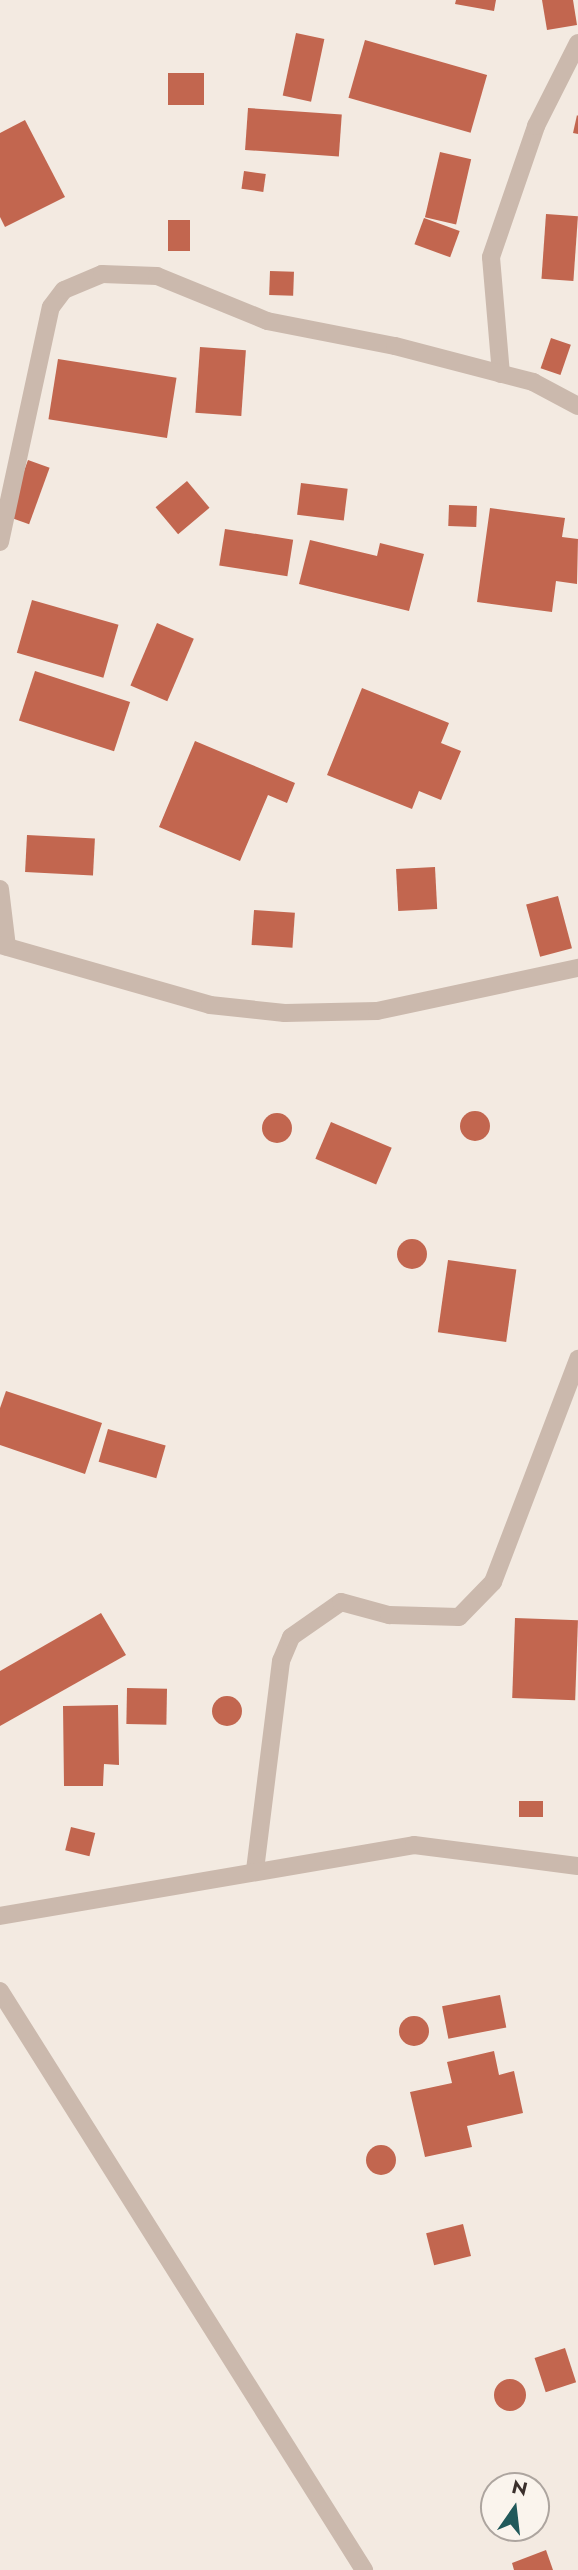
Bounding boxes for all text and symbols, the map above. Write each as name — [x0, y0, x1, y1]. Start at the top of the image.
north arrow — [480, 2472, 550, 2542]
text: N — [509, 2473, 530, 2503]

